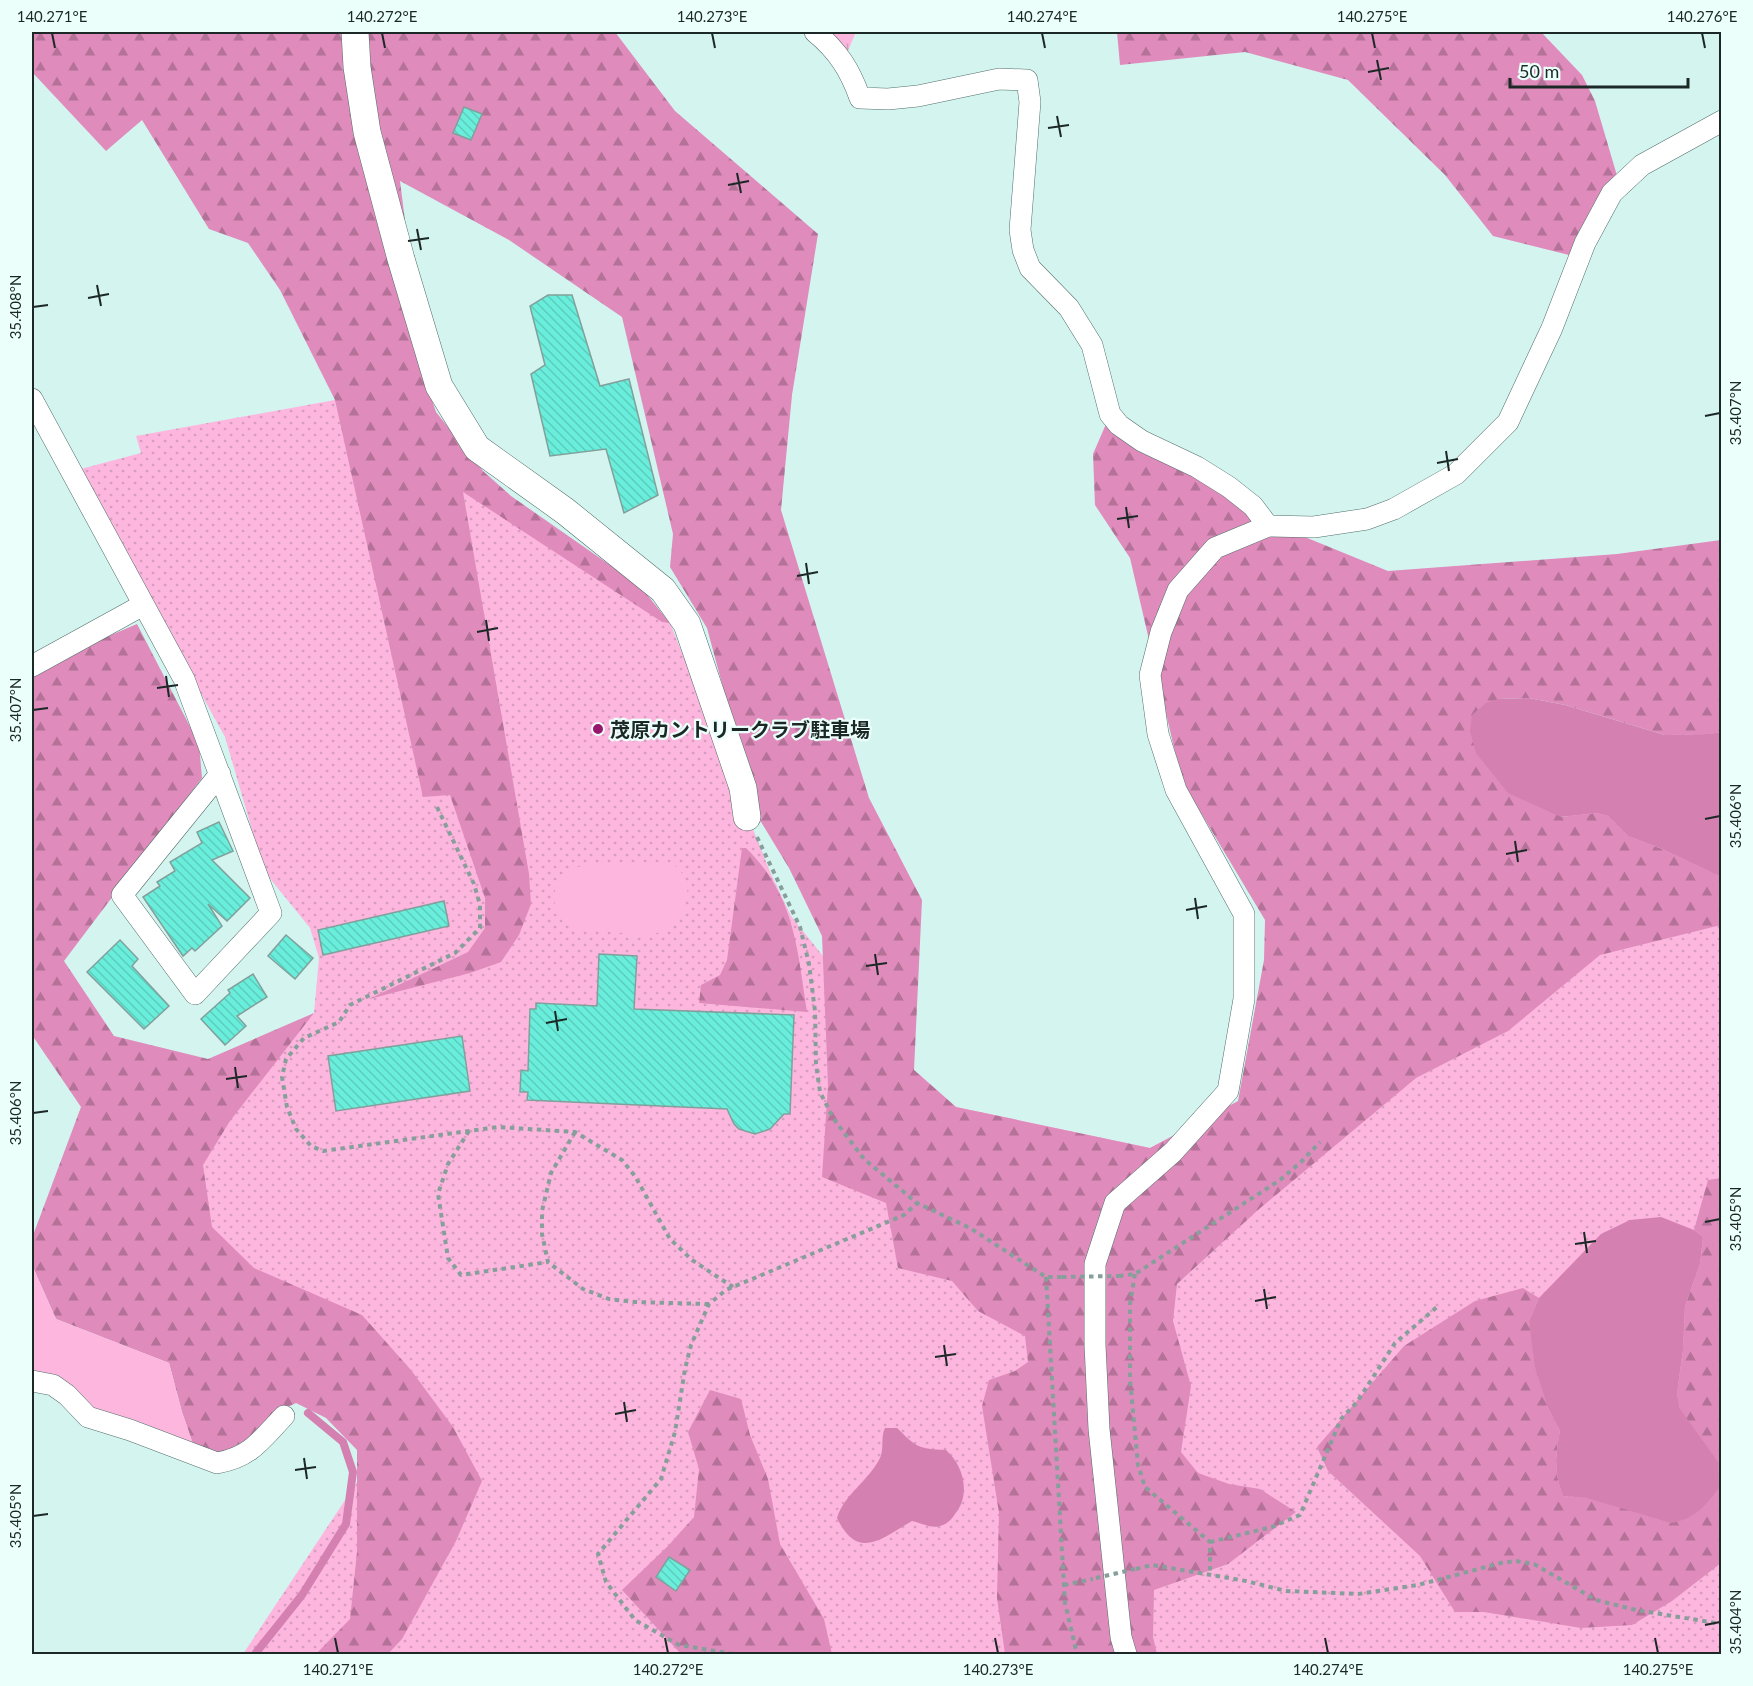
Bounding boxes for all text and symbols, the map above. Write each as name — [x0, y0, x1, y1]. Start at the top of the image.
text: 140.271°E — [17, 7, 87, 25]
text: 140.272°E — [347, 7, 417, 25]
text: 140.273°E — [677, 7, 747, 25]
text: 140.274°E — [1007, 7, 1077, 25]
text: 140.275°E — [1337, 7, 1407, 25]
text: 140.276°E — [1667, 7, 1737, 25]
scale bar — [1510, 51, 1688, 89]
text: 50 m — [1519, 60, 1559, 82]
text: 35.408°N — [6, 275, 24, 339]
text: 35.407°N — [1726, 381, 1744, 445]
text: 35.407°N — [6, 678, 24, 742]
place label: 茂原カントリークラブ駐車場 — [610, 717, 870, 741]
marker: 茂原カントリークラブ駐車場 — [591, 722, 605, 736]
text: 35.406°N — [1726, 784, 1744, 848]
text: 35.406°N — [6, 1081, 24, 1145]
text: 35.405°N — [1726, 1187, 1744, 1251]
text: 35.405°N — [6, 1484, 24, 1548]
text: 35.404°N — [1726, 1590, 1744, 1654]
text: 140.271°E — [303, 1660, 373, 1678]
text: 140.272°E — [633, 1660, 703, 1678]
text: 140.273°E — [963, 1660, 1033, 1678]
text: 140.274°E — [1293, 1660, 1363, 1678]
text: 140.275°E — [1623, 1660, 1693, 1678]

